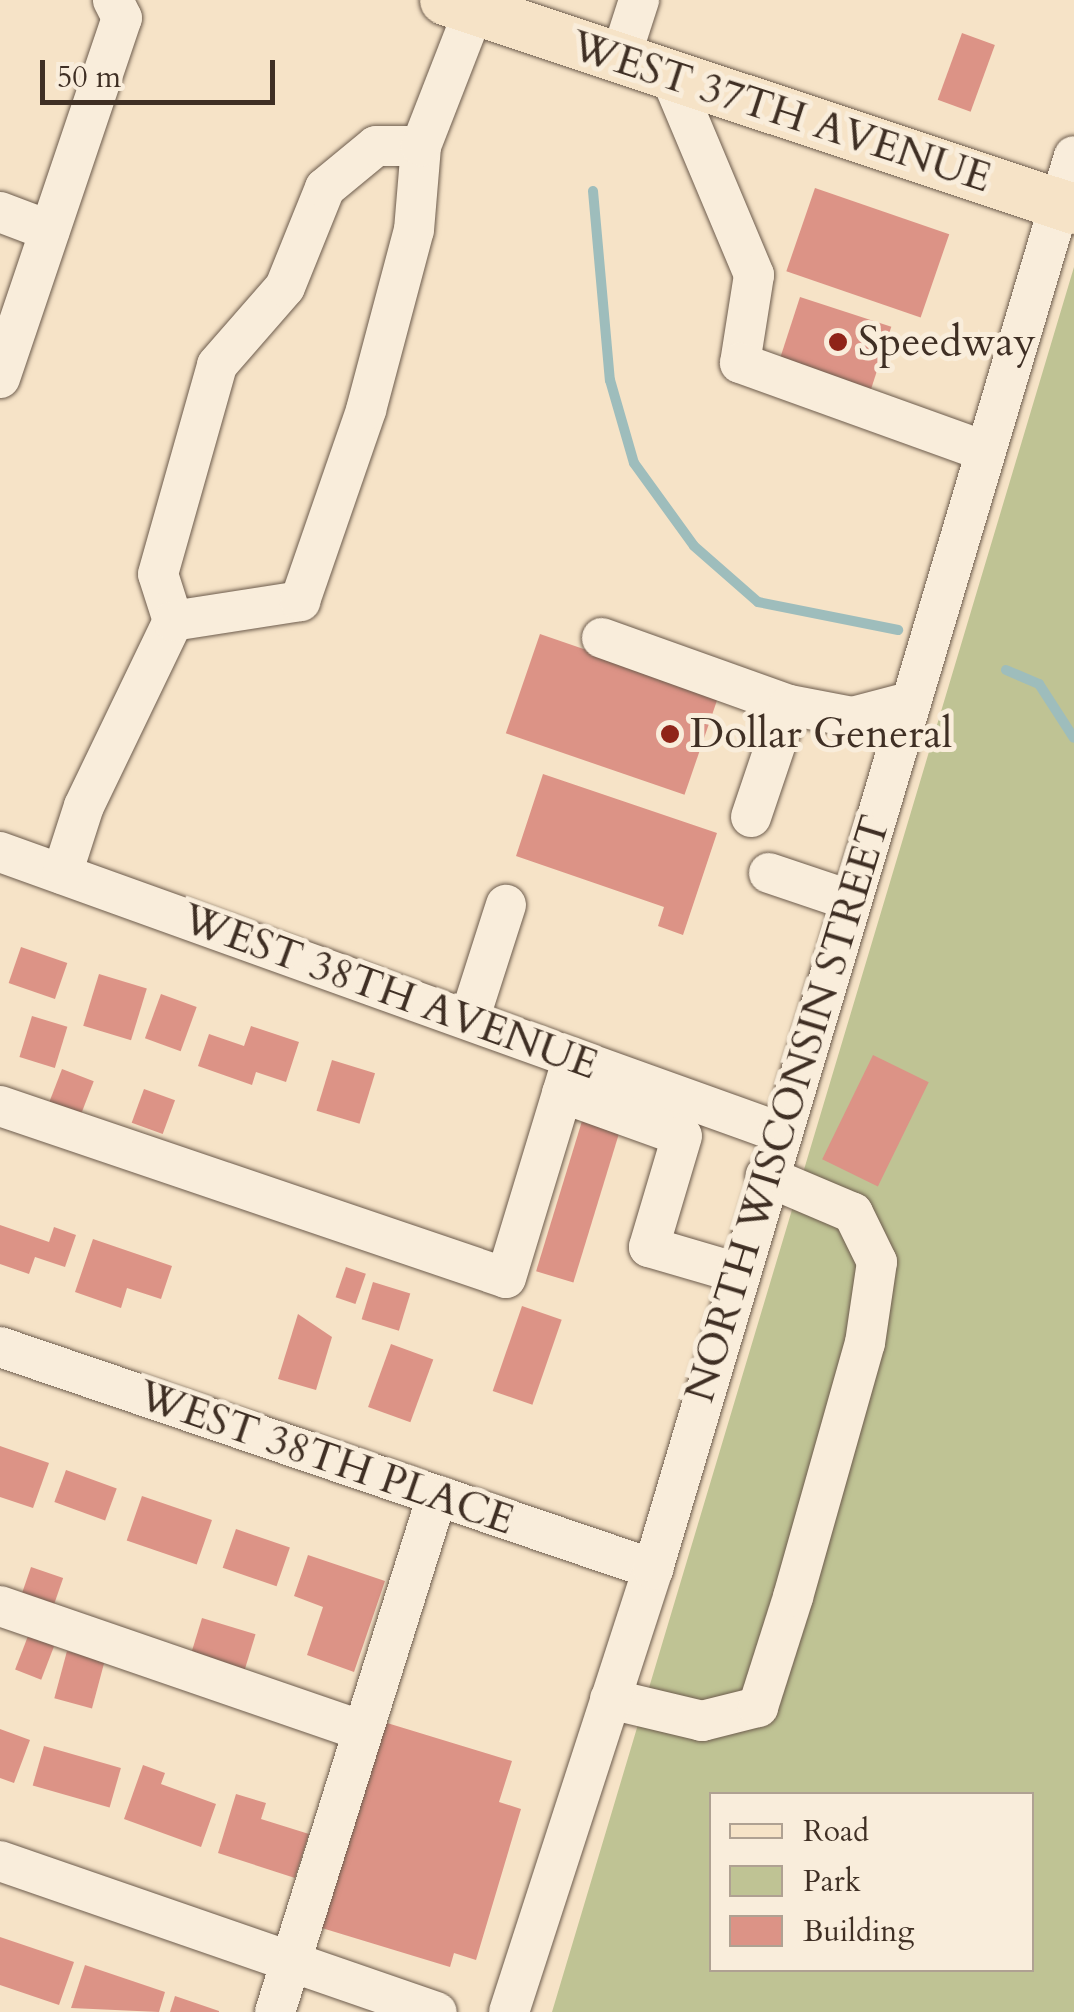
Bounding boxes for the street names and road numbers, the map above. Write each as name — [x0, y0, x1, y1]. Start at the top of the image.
street label: WEST 37TH AVENUE — [565, 20, 997, 204]
street label: NORTH WISCONSIN STREET — [675, 810, 901, 1408]
street label: WEST 38TH AVENUE — [175, 893, 605, 1091]
street label: WEST 38TH PLACE — [132, 1370, 520, 1546]

